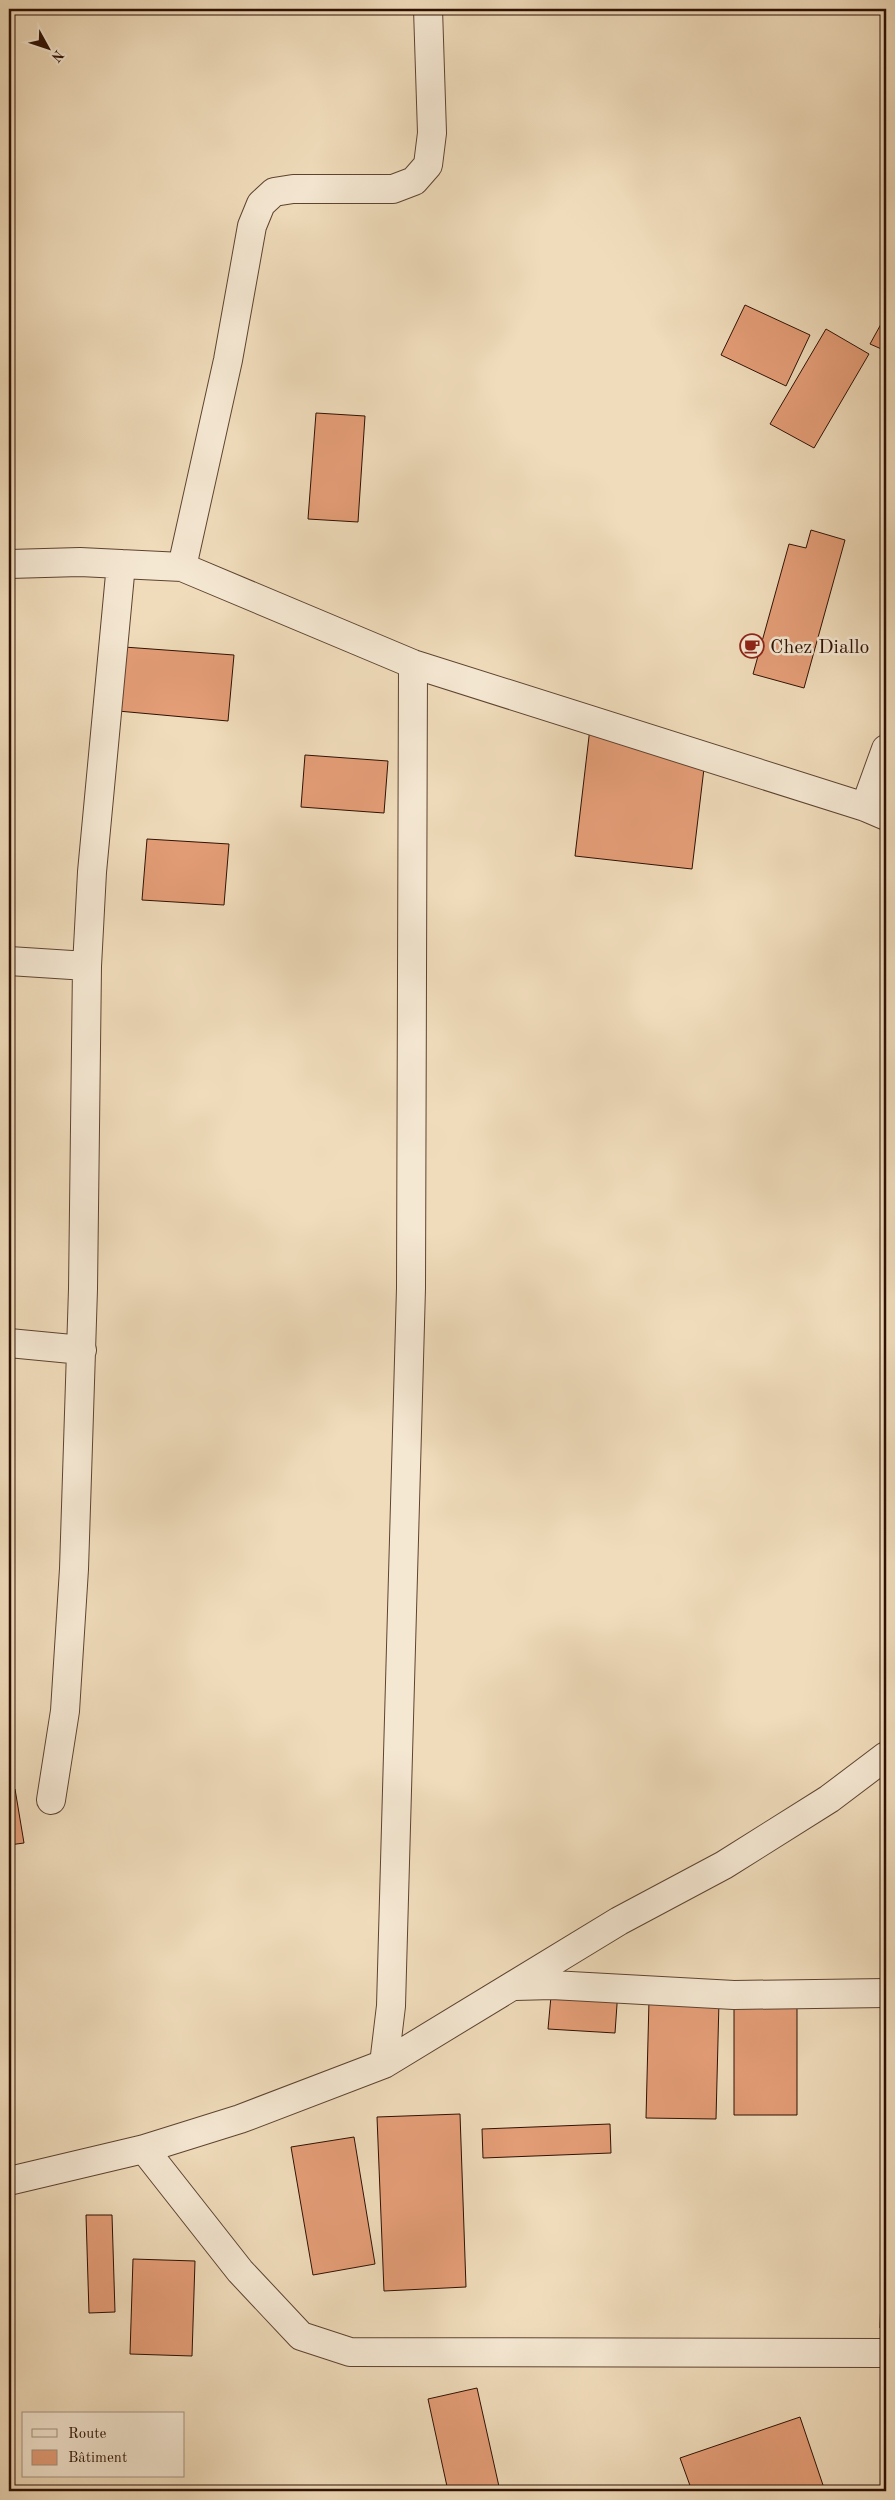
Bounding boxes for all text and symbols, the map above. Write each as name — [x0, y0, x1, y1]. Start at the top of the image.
north arrow — [22, 22, 72, 72]
text: N — [48, 47, 66, 65]
cafe icon: Chez Diallo — [739, 633, 765, 659]
place label: Chez Diallo — [770, 638, 869, 658]
legend — [22, 2412, 185, 2478]
text: Route — [68, 2427, 106, 2442]
text: Bâtiment — [68, 2451, 127, 2466]

